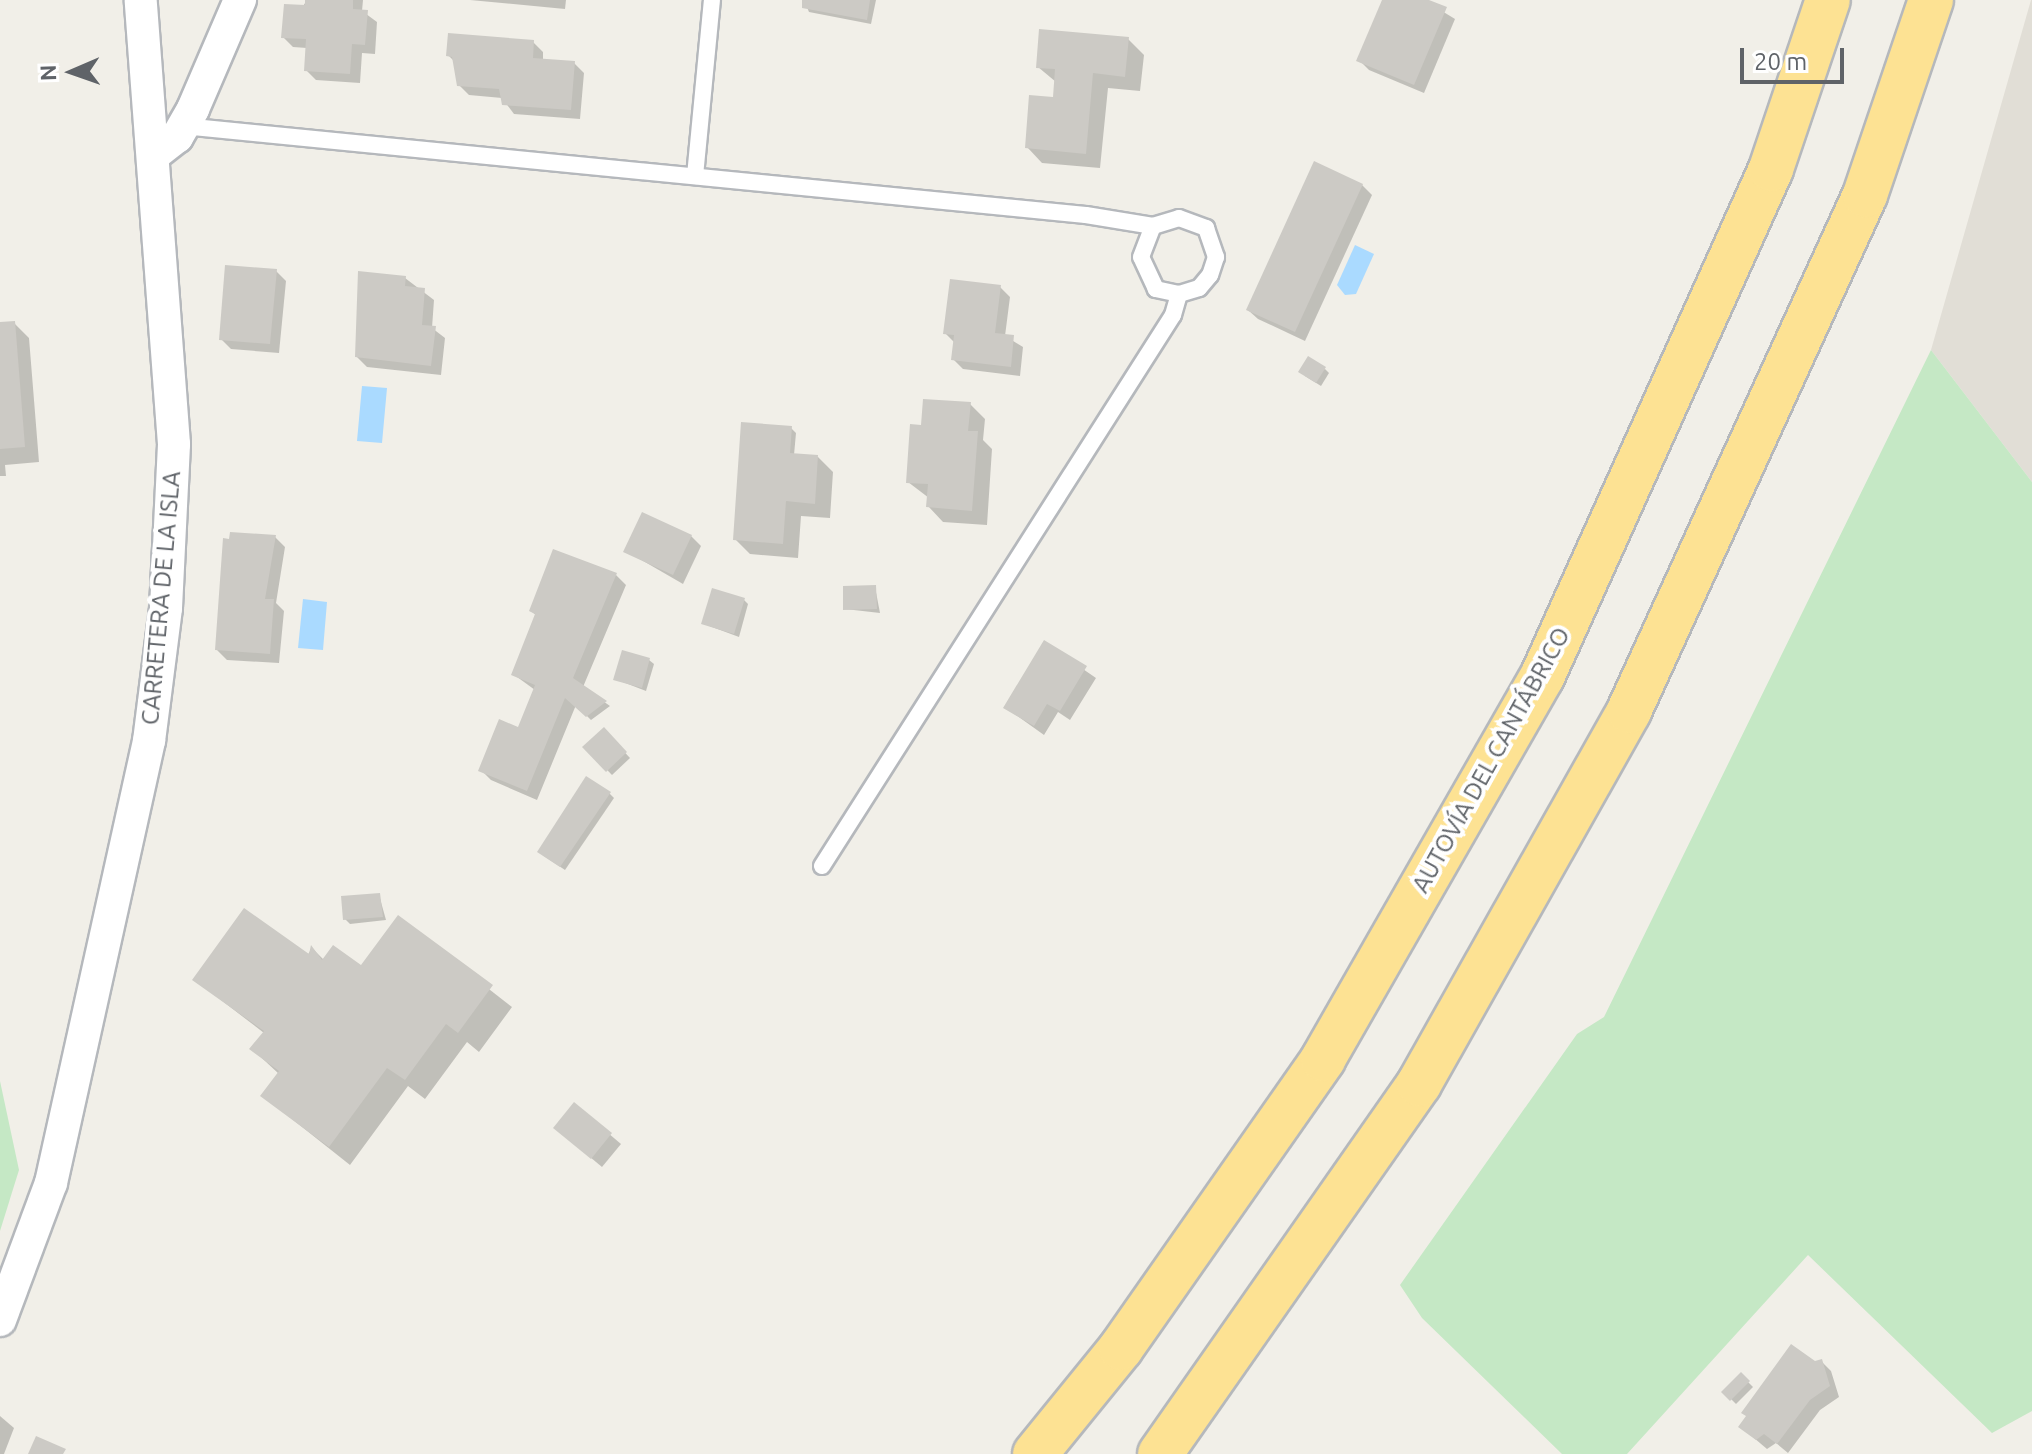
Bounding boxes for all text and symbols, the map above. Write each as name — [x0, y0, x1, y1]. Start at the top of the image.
north arrow — [32, 32, 112, 112]
scale bar — [1744, 32, 1848, 82]
text: 20 m — [1754, 48, 1807, 75]
text: N — [35, 64, 60, 82]
street label: CARRETERA DE LA ISLA — [136, 470, 186, 726]
street label: AUTOVÍA DEL CANTÁBRICO — [1406, 622, 1576, 898]

